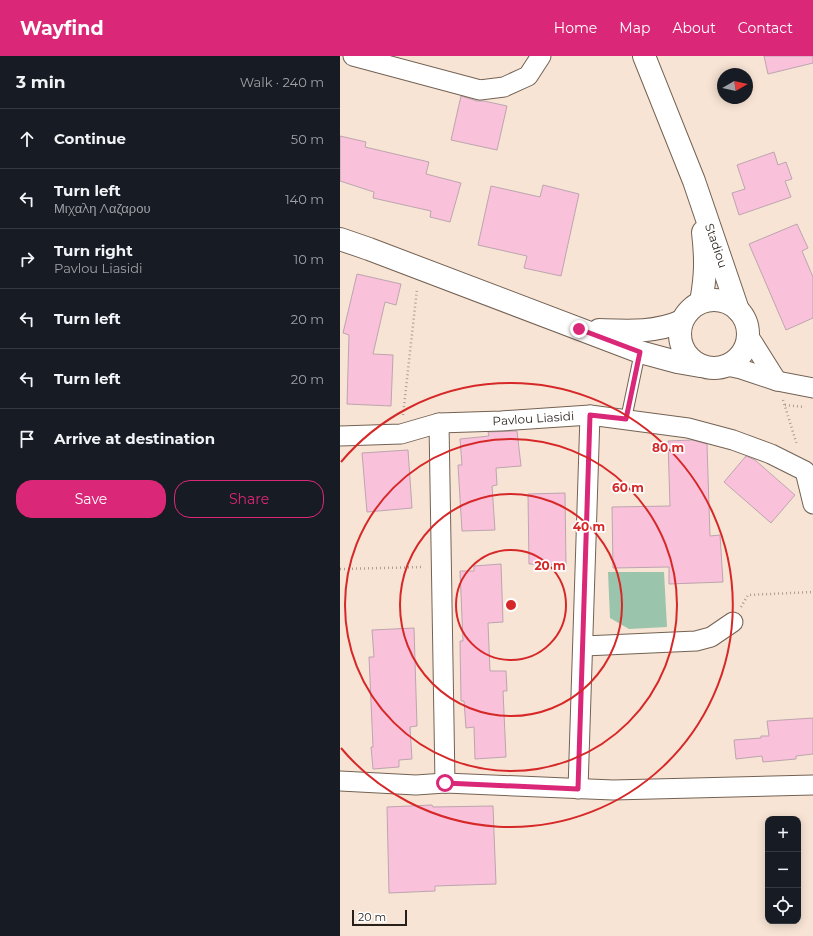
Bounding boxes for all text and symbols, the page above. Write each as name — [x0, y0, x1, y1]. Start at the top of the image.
text: Wayfind — [20, 17, 104, 40]
text: Home — [554, 19, 597, 37]
text: Map — [619, 19, 650, 37]
text: About — [672, 19, 716, 37]
text: Contact — [738, 19, 793, 37]
north arrow — [717, 68, 753, 104]
text: 3 min — [16, 72, 66, 92]
text: Walk · 240 m — [240, 74, 324, 90]
icon: ahead — [16, 128, 38, 150]
text: Continue — [54, 129, 126, 148]
text: 50 m — [291, 131, 324, 147]
text: Turn left — [54, 181, 121, 200]
icon: left — [16, 188, 38, 210]
text: 140 m — [285, 191, 324, 207]
text: Μιχαλη Λαζαρου — [54, 200, 151, 216]
street label: Stadiou — [702, 221, 731, 270]
text: Turn right — [54, 241, 133, 260]
icon: right — [16, 248, 38, 270]
text: 10 m — [294, 251, 324, 267]
text: Pavlou Liasidi — [54, 260, 143, 276]
icon: left — [16, 308, 38, 330]
text: Turn left — [54, 309, 121, 328]
text: 20 m — [291, 311, 324, 327]
route end — [570, 320, 588, 338]
icon: left — [16, 368, 38, 390]
text: Turn left — [54, 369, 121, 388]
text: 20 m — [291, 371, 324, 387]
street label: Pavlou Liasidi — [492, 408, 575, 428]
icon: arrive — [16, 428, 38, 450]
text: Arrive at destination — [54, 429, 215, 448]
text: 80 m — [652, 440, 684, 455]
button: Save — [16, 480, 166, 518]
button: Share — [174, 480, 324, 518]
text: 60 m — [612, 480, 644, 495]
text: 40 m — [573, 519, 605, 534]
text: 20 m — [534, 558, 566, 573]
centre of rings — [504, 598, 518, 612]
route start — [436, 774, 454, 792]
map controls — [765, 816, 801, 924]
button: + — [765, 816, 801, 852]
button: − — [765, 852, 801, 888]
button: locate — [765, 888, 801, 924]
scale bar — [352, 908, 407, 927]
text: 20 m — [358, 910, 386, 924]

